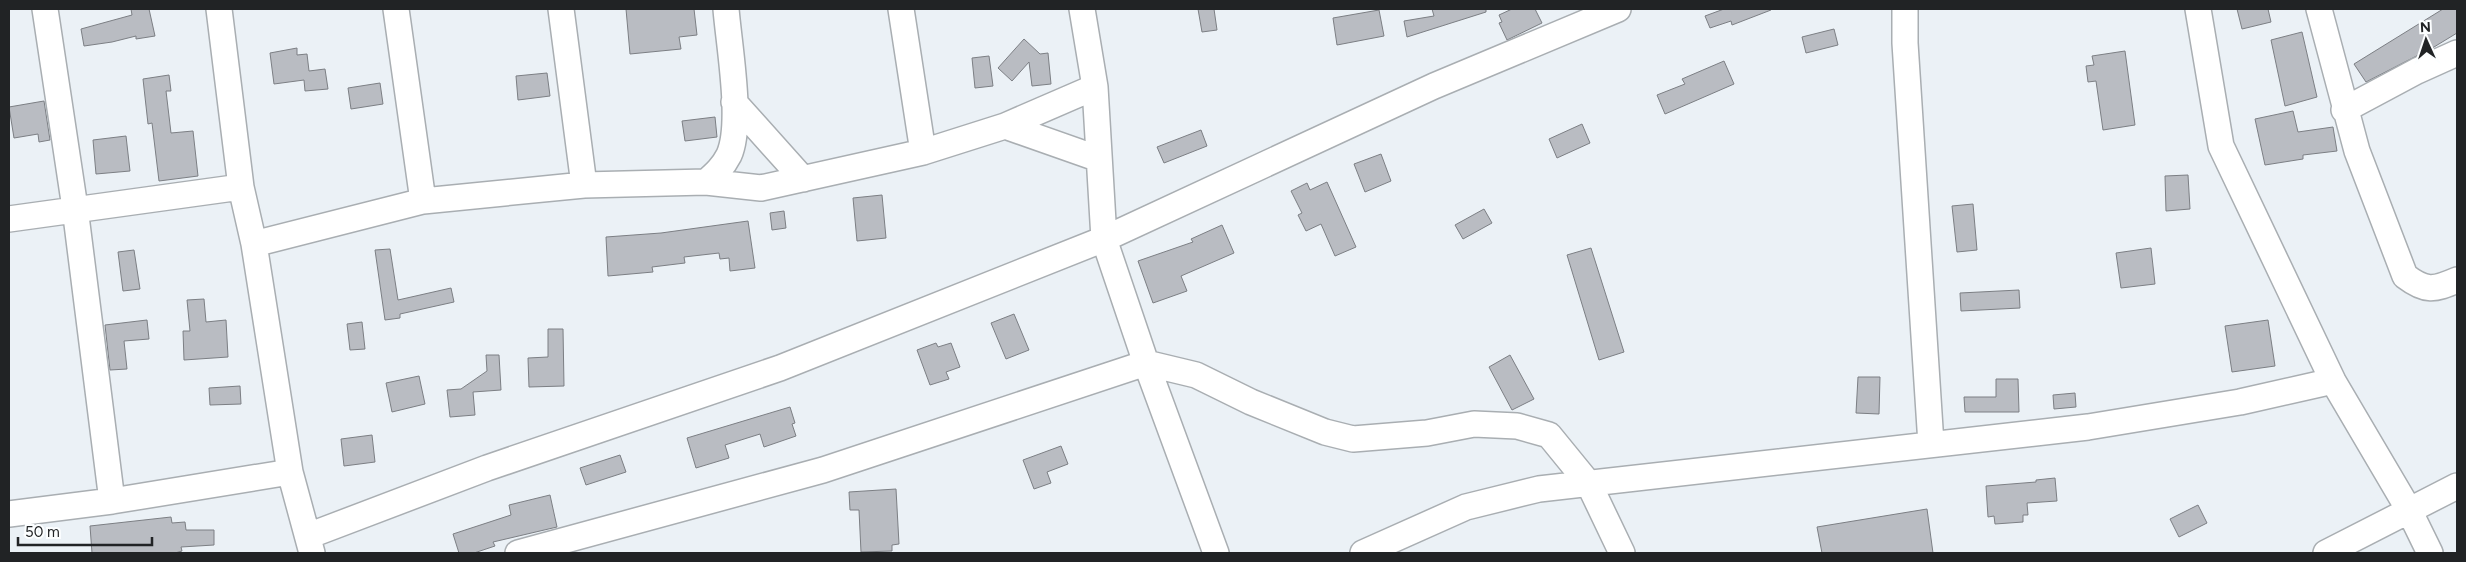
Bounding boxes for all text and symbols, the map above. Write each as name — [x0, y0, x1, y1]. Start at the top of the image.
north arrow — [2401, 15, 2451, 65]
text: N — [2419, 19, 2431, 36]
scale bar — [18, 514, 151, 546]
text: 50 m — [25, 523, 60, 541]

